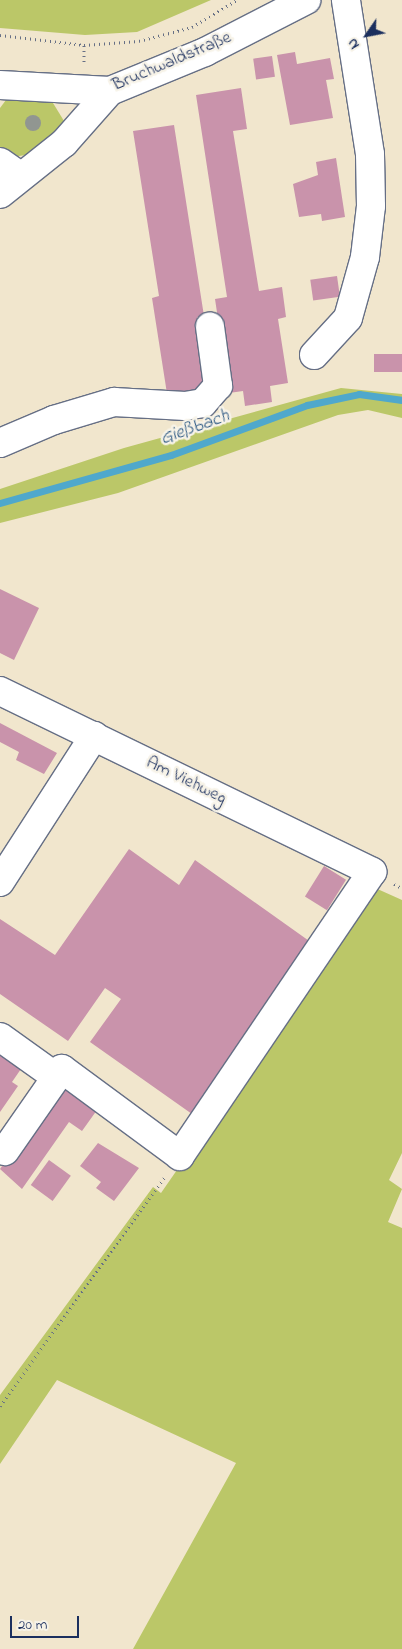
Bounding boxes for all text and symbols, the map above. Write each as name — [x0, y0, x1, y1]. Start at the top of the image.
north arrow — [342, 10, 392, 60]
street label: Bruchwaldstraße — [109, 27, 235, 97]
text: N — [343, 34, 365, 53]
water label: Gießbach — [157, 405, 233, 451]
street label: Am Viehweg — [142, 752, 230, 810]
scale bar — [12, 1606, 81, 1638]
text: 20 m — [18, 1614, 47, 1636]

